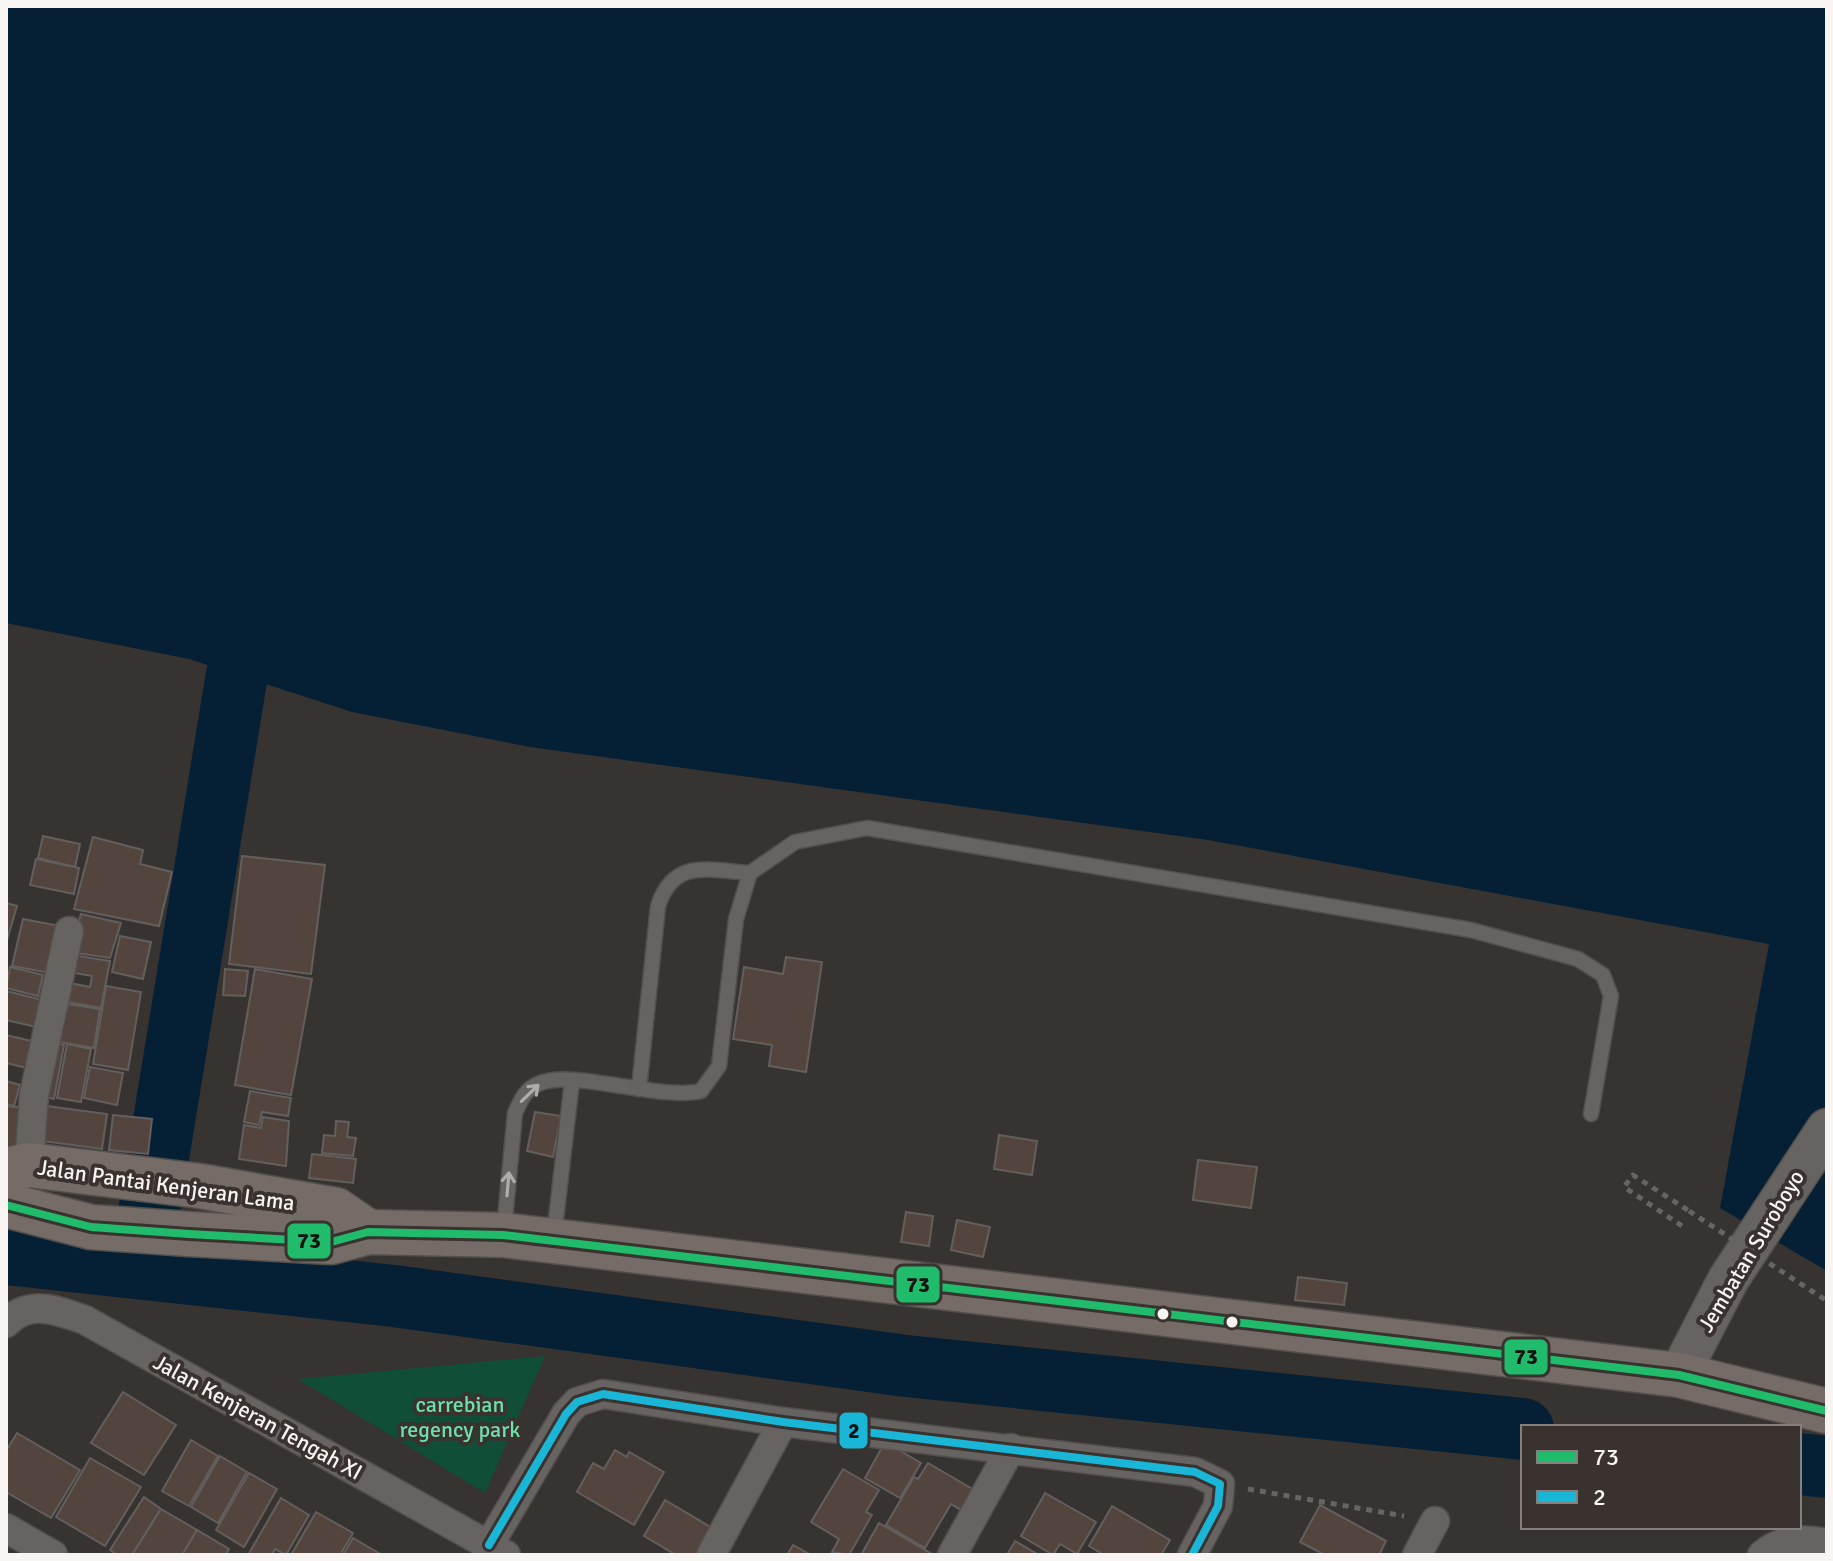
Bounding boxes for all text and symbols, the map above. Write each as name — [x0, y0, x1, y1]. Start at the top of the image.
one-way arrow — [520, 1083, 540, 1102]
street label: Jalan Pantai Kenjeran Lama — [36, 1154, 296, 1216]
street label: Jembatan Suroboyo — [1692, 1165, 1810, 1337]
one-way arrow — [501, 1171, 516, 1198]
line badge: 73 — [286, 1222, 332, 1260]
text: 73 — [297, 1227, 321, 1254]
line badge: 73 — [895, 1265, 941, 1304]
text: 73 — [906, 1271, 930, 1298]
unlabelled marker — [1155, 1306, 1171, 1322]
unlabelled marker — [1224, 1314, 1240, 1330]
line badge: 73 — [1503, 1338, 1549, 1376]
text: 73 — [1514, 1343, 1538, 1370]
street label: Jalan Kenjeran Tengah XI — [149, 1348, 367, 1486]
park label: carrebian regency park — [400, 1391, 520, 1443]
line badge: 2 — [838, 1411, 869, 1450]
text: 2 — [848, 1417, 860, 1444]
legend — [1521, 1425, 1801, 1529]
text: 73 — [1593, 1442, 1619, 1472]
text: 2 — [1593, 1482, 1606, 1512]

